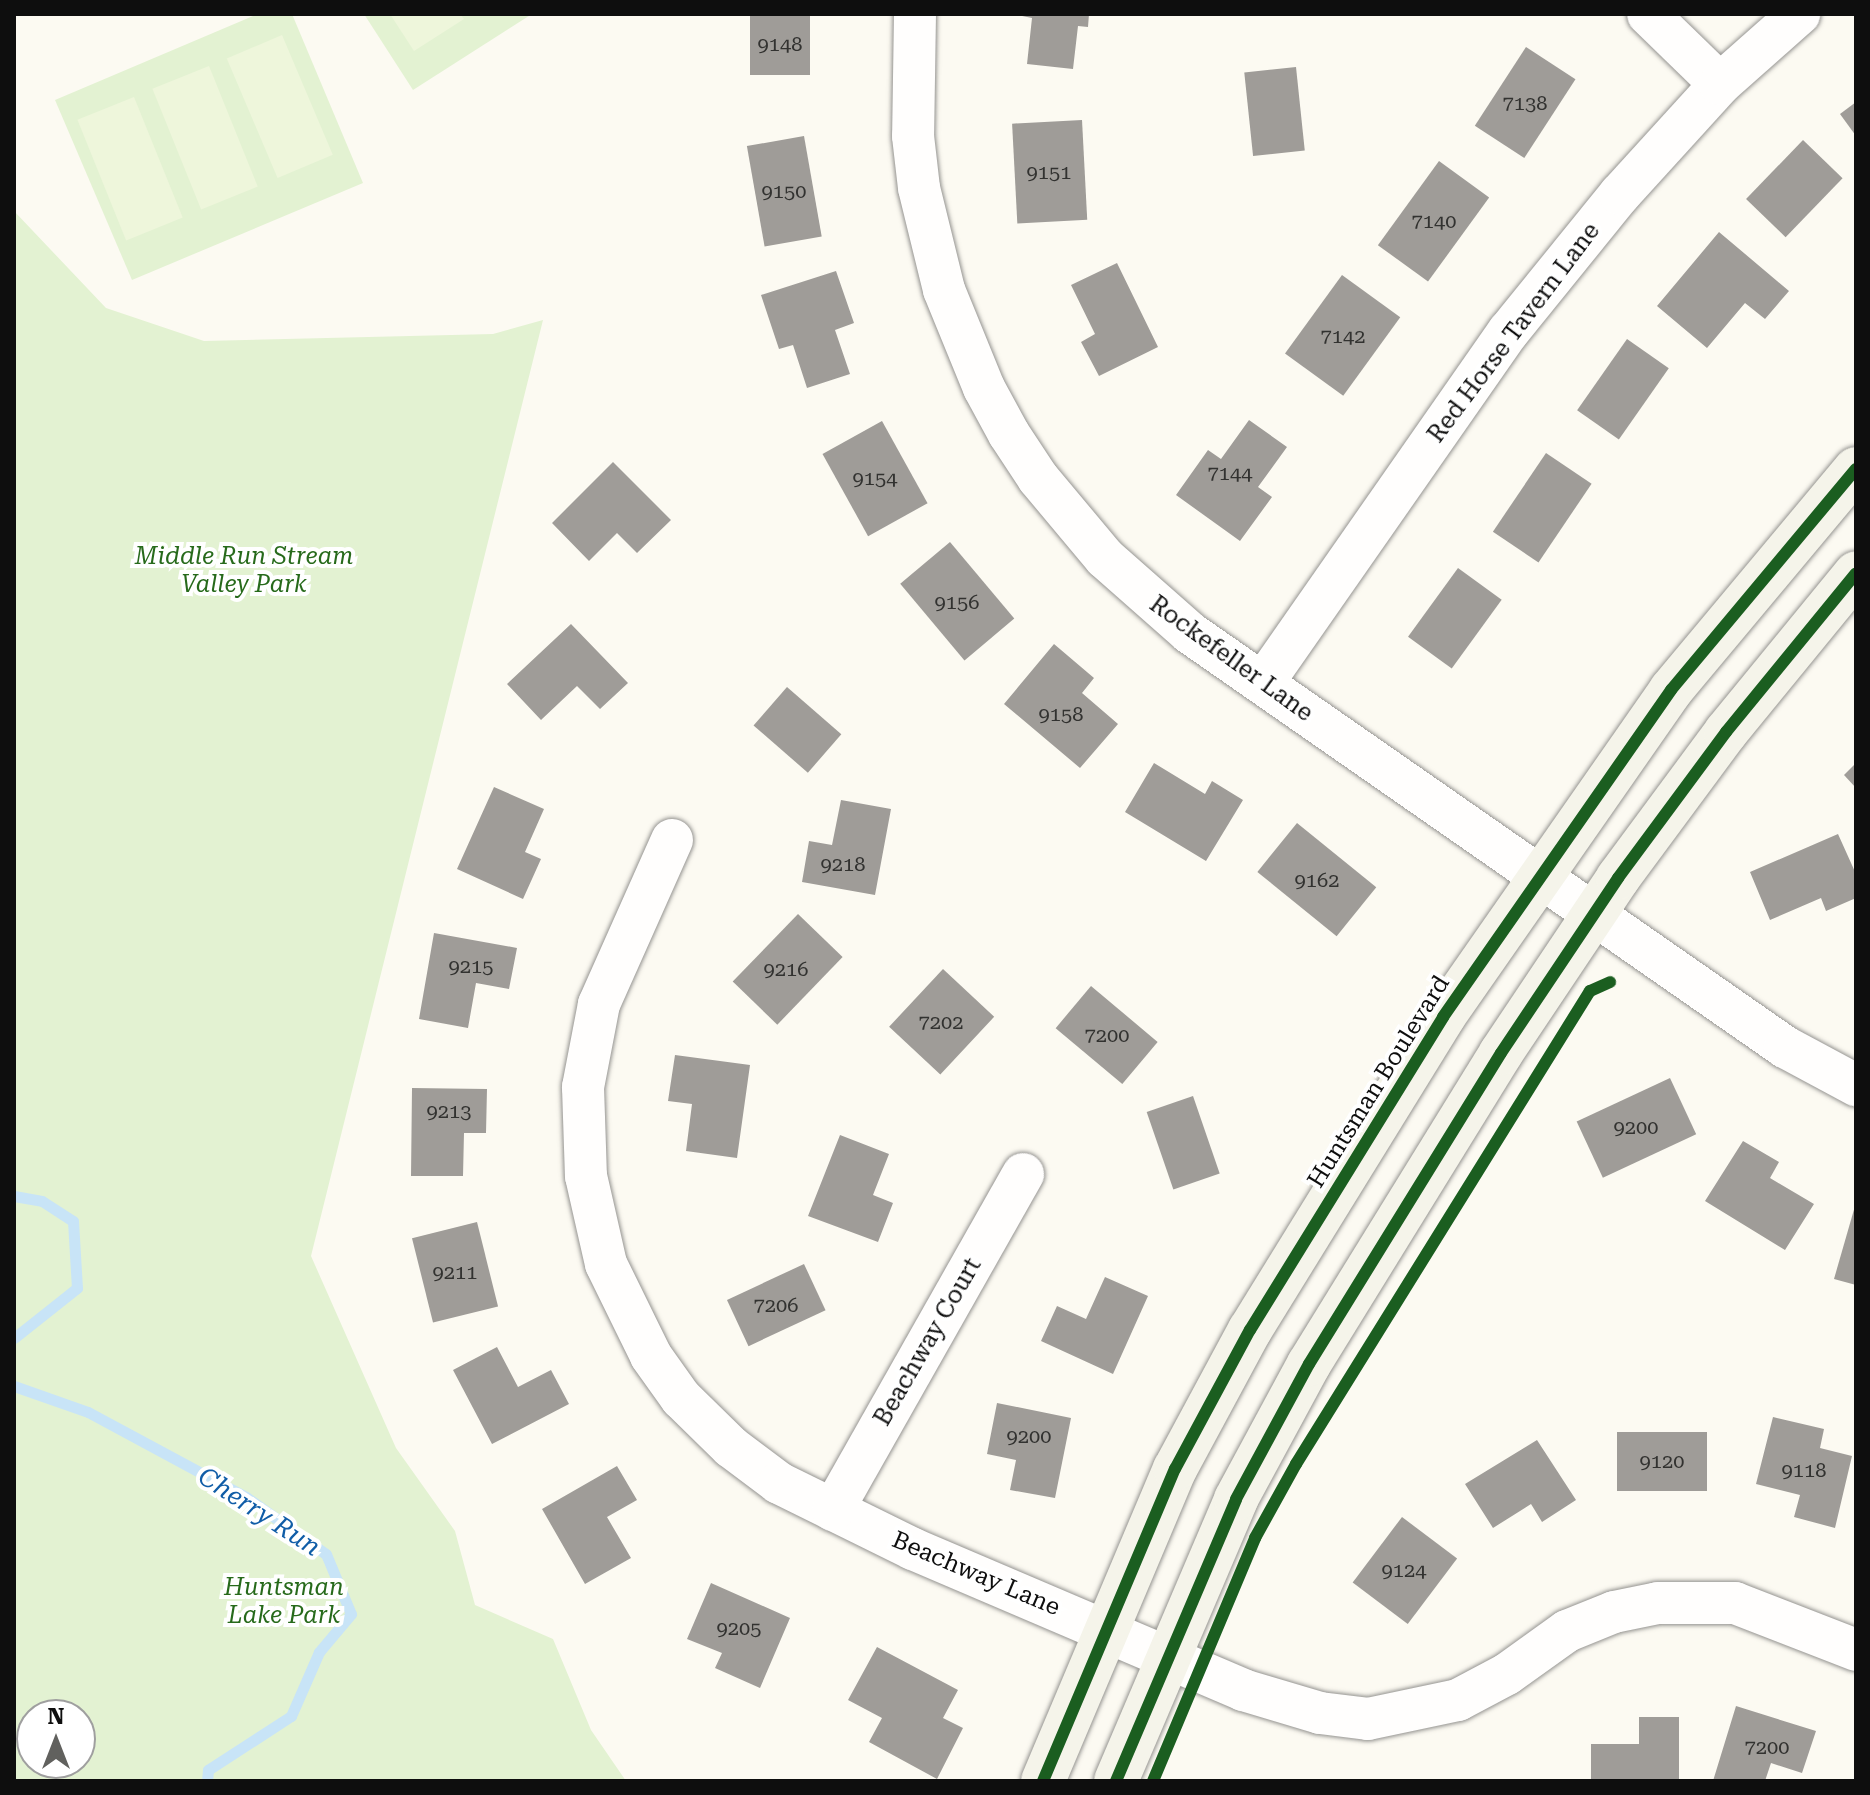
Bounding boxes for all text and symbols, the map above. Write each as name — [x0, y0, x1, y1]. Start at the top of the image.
house number: 9148 — [758, 32, 802, 56]
house number: 7138 — [1503, 91, 1547, 115]
house number: 9151 — [1027, 160, 1071, 184]
house number: 9150 — [762, 179, 806, 203]
house number: 7140 — [1412, 209, 1456, 233]
street label: Red Horse Tavern Lane — [1422, 217, 1606, 449]
house number: 7142 — [1321, 324, 1365, 348]
house number: 7144 — [1208, 461, 1252, 485]
house number: 9154 — [853, 466, 897, 490]
park label: Middle Run Stream Valley Park — [135, 543, 353, 599]
house number: 9156 — [935, 590, 979, 614]
street label: Rockefeller Lane — [1144, 590, 1318, 728]
house number: 9158 — [1039, 702, 1083, 726]
house number: 9218 — [821, 852, 865, 876]
house number: 9162 — [1295, 868, 1339, 892]
house number: 9215 — [449, 954, 493, 978]
house number: 9216 — [764, 957, 808, 981]
street label: Huntsman Boulevard — [1302, 971, 1456, 1193]
house number: 7202 — [919, 1010, 963, 1034]
house number: 7200 — [1085, 1023, 1129, 1047]
house number: 9213 — [427, 1099, 471, 1123]
house number: 9200 — [1614, 1115, 1658, 1139]
street label: Beachway Court — [868, 1253, 988, 1431]
house number: 9211 — [433, 1260, 477, 1284]
house number: 7206 — [754, 1293, 798, 1317]
house number: 9200 — [1007, 1424, 1051, 1448]
house number: 9120 — [1640, 1449, 1684, 1473]
house number: 9118 — [1782, 1458, 1826, 1482]
water label: Cherry Run — [192, 1461, 326, 1563]
street label: Beachway Lane — [888, 1526, 1064, 1622]
house number: 9124 — [1382, 1558, 1426, 1582]
park label: Huntsman Lake Park — [224, 1574, 344, 1630]
house number: 9205 — [717, 1616, 761, 1640]
north arrow — [16, 1699, 96, 1779]
text: N — [48, 1704, 64, 1729]
house number: 7200 — [1745, 1735, 1789, 1759]

